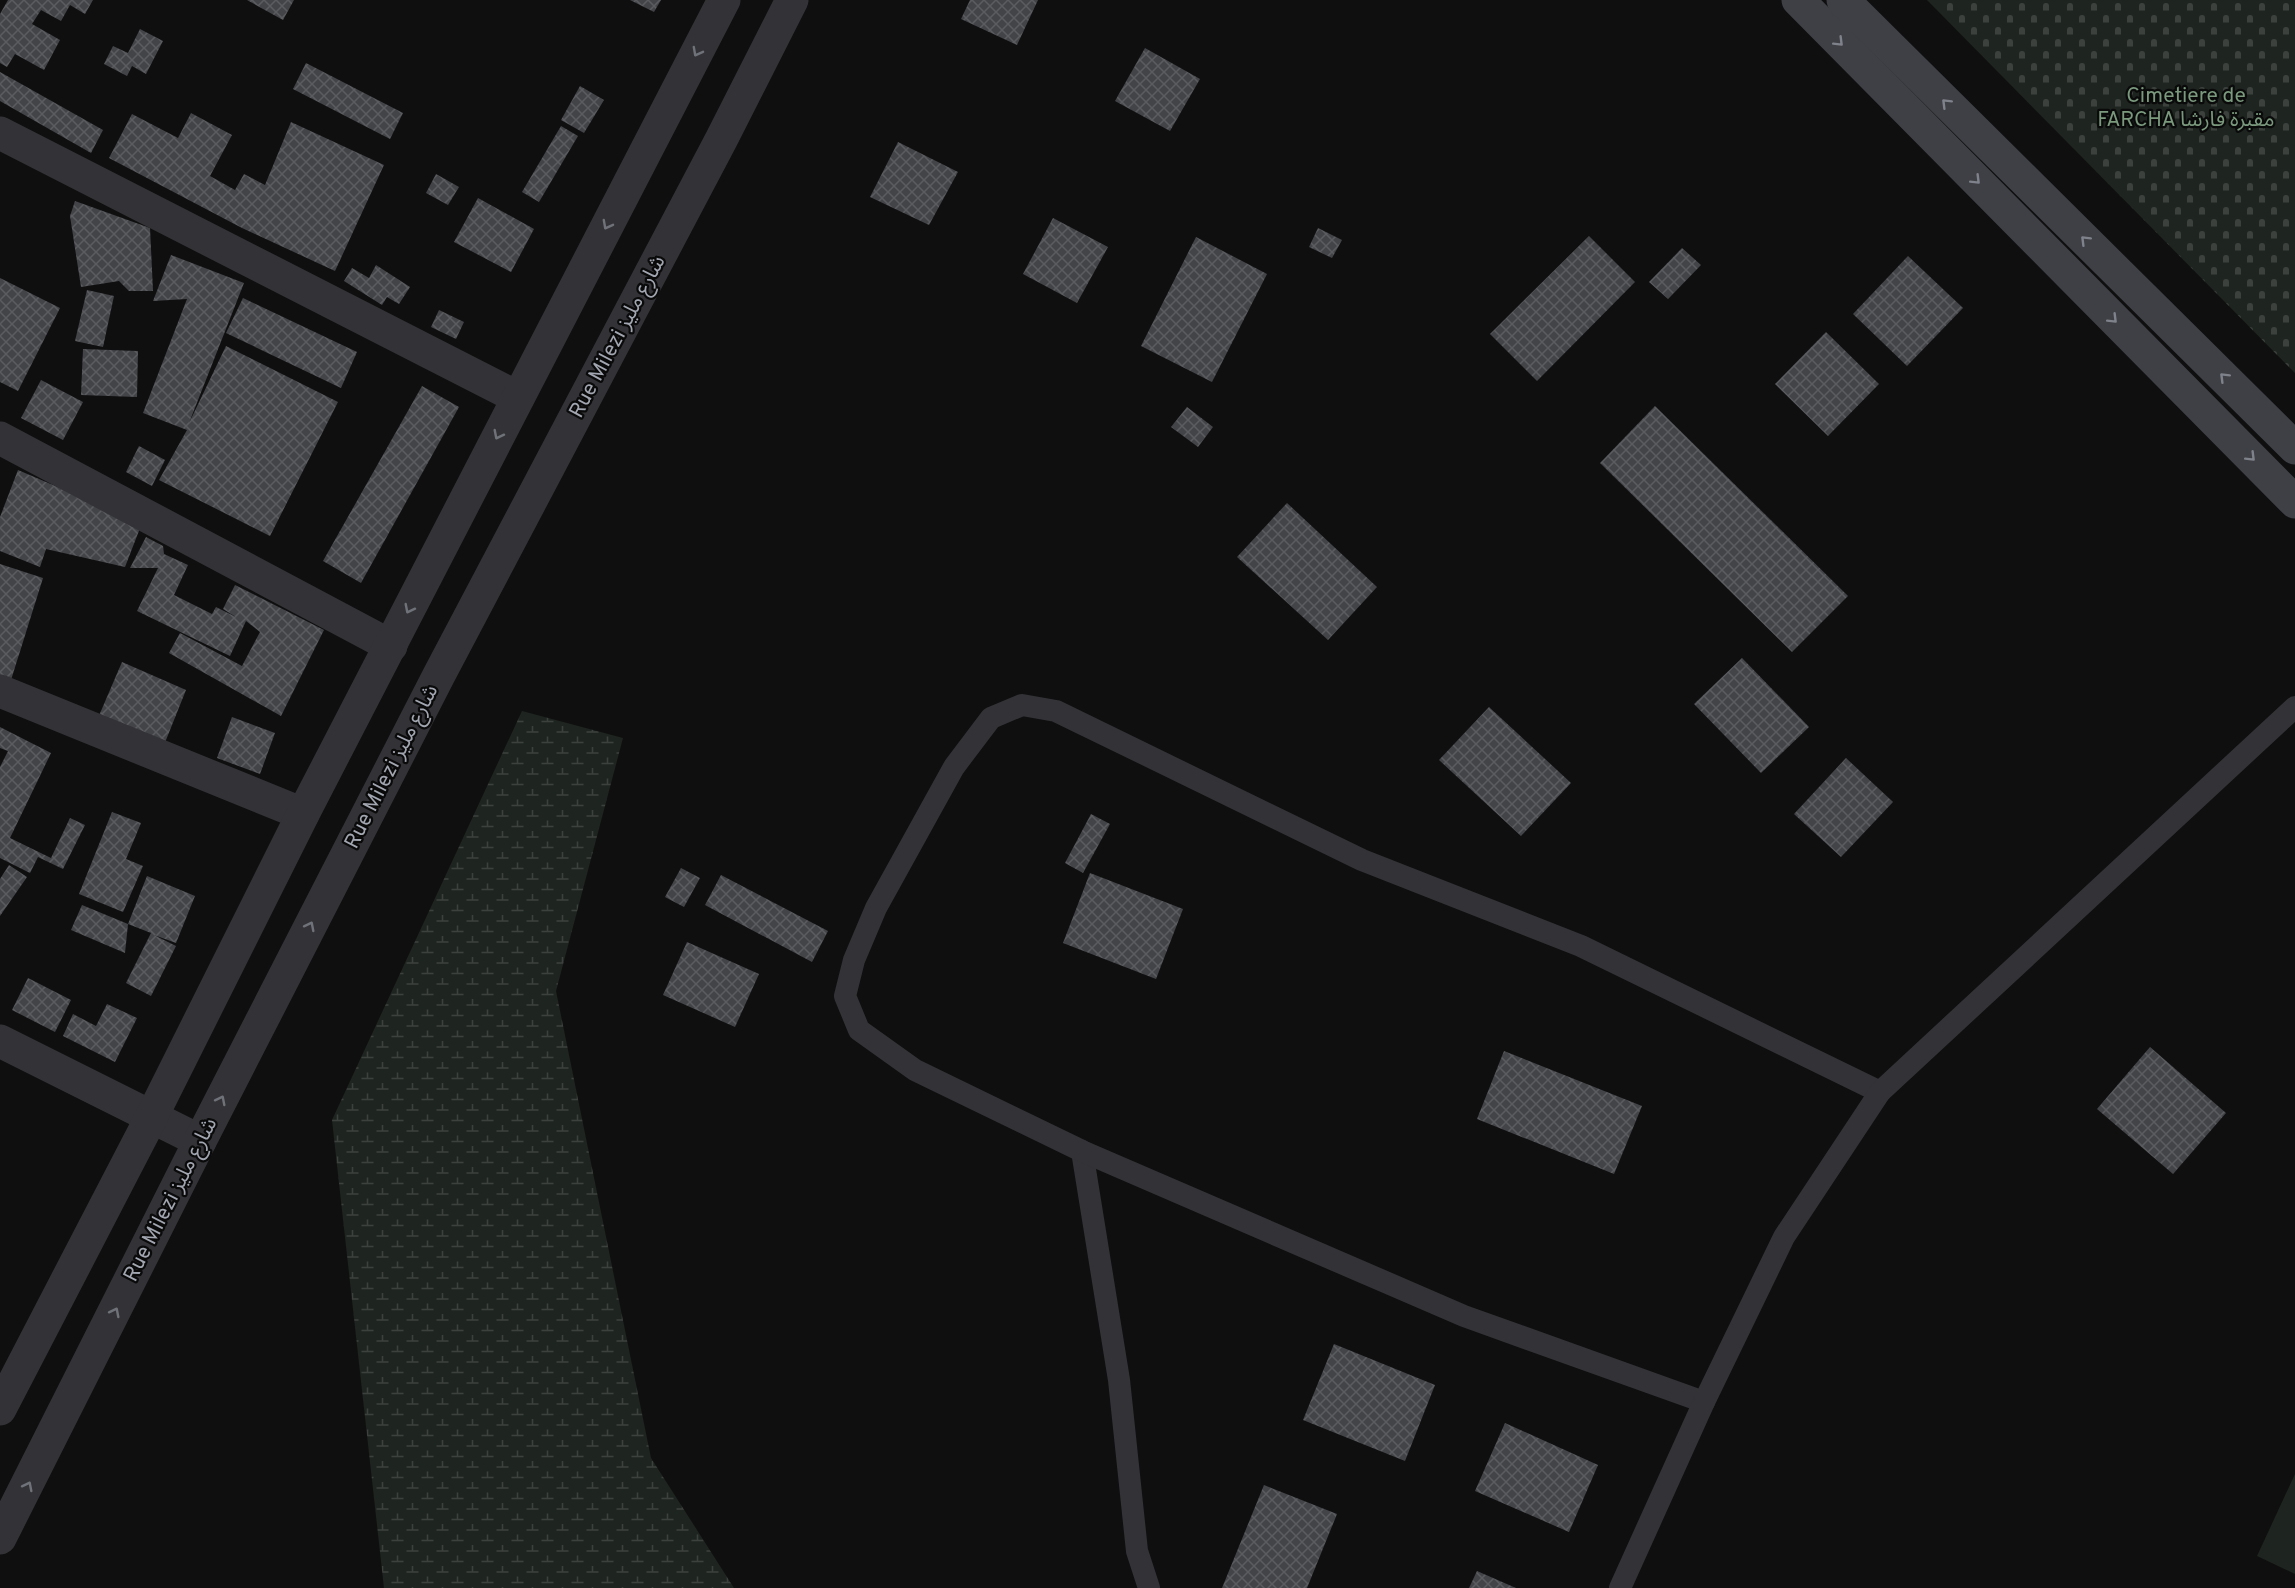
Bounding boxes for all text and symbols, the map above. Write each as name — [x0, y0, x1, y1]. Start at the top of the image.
one-way arrow — [1832, 35, 1843, 45]
one-way arrow — [693, 46, 704, 56]
park label: Cimetiere de FARCHA مقبرة فارشا — [2097, 83, 2275, 134]
one-way arrow — [1943, 99, 1954, 110]
one-way arrow — [1969, 173, 1980, 184]
one-way arrow — [603, 218, 614, 229]
one-way arrow — [2081, 236, 2092, 247]
street label: Rue Milezi شارع مليز — [564, 251, 672, 423]
one-way arrow — [2106, 311, 2117, 322]
one-way arrow — [2220, 373, 2230, 384]
one-way arrow — [494, 429, 505, 440]
one-way arrow — [2243, 450, 2254, 461]
one-way arrow — [405, 603, 417, 614]
street label: Rue Milezi شارع مليز — [339, 680, 445, 854]
one-way arrow — [303, 922, 314, 933]
one-way arrow — [214, 1096, 225, 1106]
street label: Rue Milezi شارع مليز — [118, 1113, 224, 1287]
one-way arrow — [107, 1307, 119, 1318]
one-way arrow — [20, 1482, 32, 1493]

